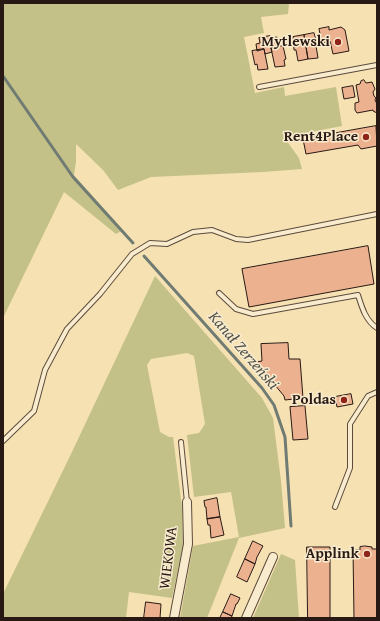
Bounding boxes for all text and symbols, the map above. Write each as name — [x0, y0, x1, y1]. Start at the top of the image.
place label: Mytlewski — [261, 33, 330, 51]
marker: Mytlewski — [333, 37, 343, 47]
place label: Rent4Place — [284, 128, 358, 146]
marker: Rent4Place — [361, 132, 371, 142]
water label: Kanał Zerzeński — [204, 308, 282, 394]
place label: Poldas — [292, 391, 336, 409]
marker: Poldas — [339, 395, 349, 405]
street label: WIEKOWA — [156, 526, 182, 590]
place label: Applink — [306, 545, 359, 563]
marker: Applink — [362, 549, 372, 559]

